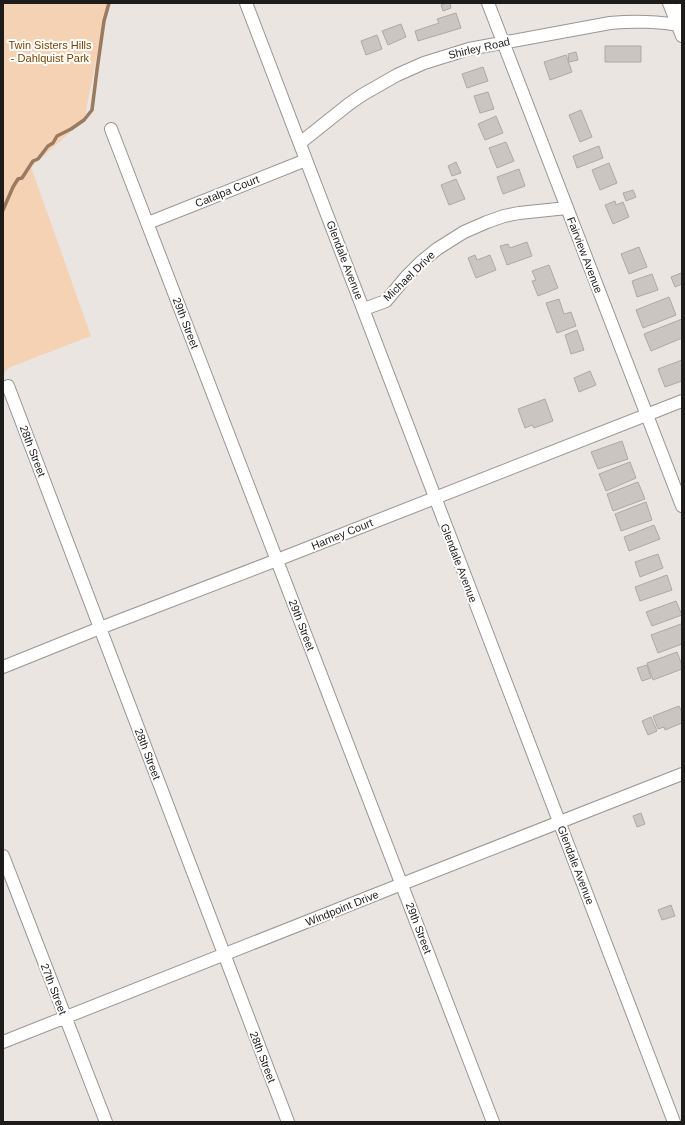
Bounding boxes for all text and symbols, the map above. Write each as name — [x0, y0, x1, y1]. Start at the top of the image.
street label: Shirley Road — [447, 35, 511, 61]
park label: Twin Sisters Hills - Dahlquist Park — [8, 39, 92, 64]
street label: Catalpa Court — [193, 173, 261, 209]
street label: Fairview Avenue — [565, 215, 605, 295]
street label: Glendale Avenue — [324, 219, 366, 301]
street label: Michael Drive — [381, 249, 437, 303]
street label: 29th Street — [171, 296, 201, 350]
street label: 28th Street — [18, 424, 48, 478]
street label: Harney Court — [309, 516, 375, 552]
street label: Glendale Avenue — [438, 522, 480, 604]
street label: 29th Street — [287, 598, 317, 652]
street label: 28th Street — [133, 727, 163, 781]
street label: Glendale Avenue — [555, 824, 597, 906]
street label: Windpoint Drive — [304, 888, 380, 928]
street label: 29th Street — [404, 901, 434, 955]
street label: 27th Street — [39, 962, 69, 1016]
street label: 28th Street — [248, 1030, 278, 1084]

